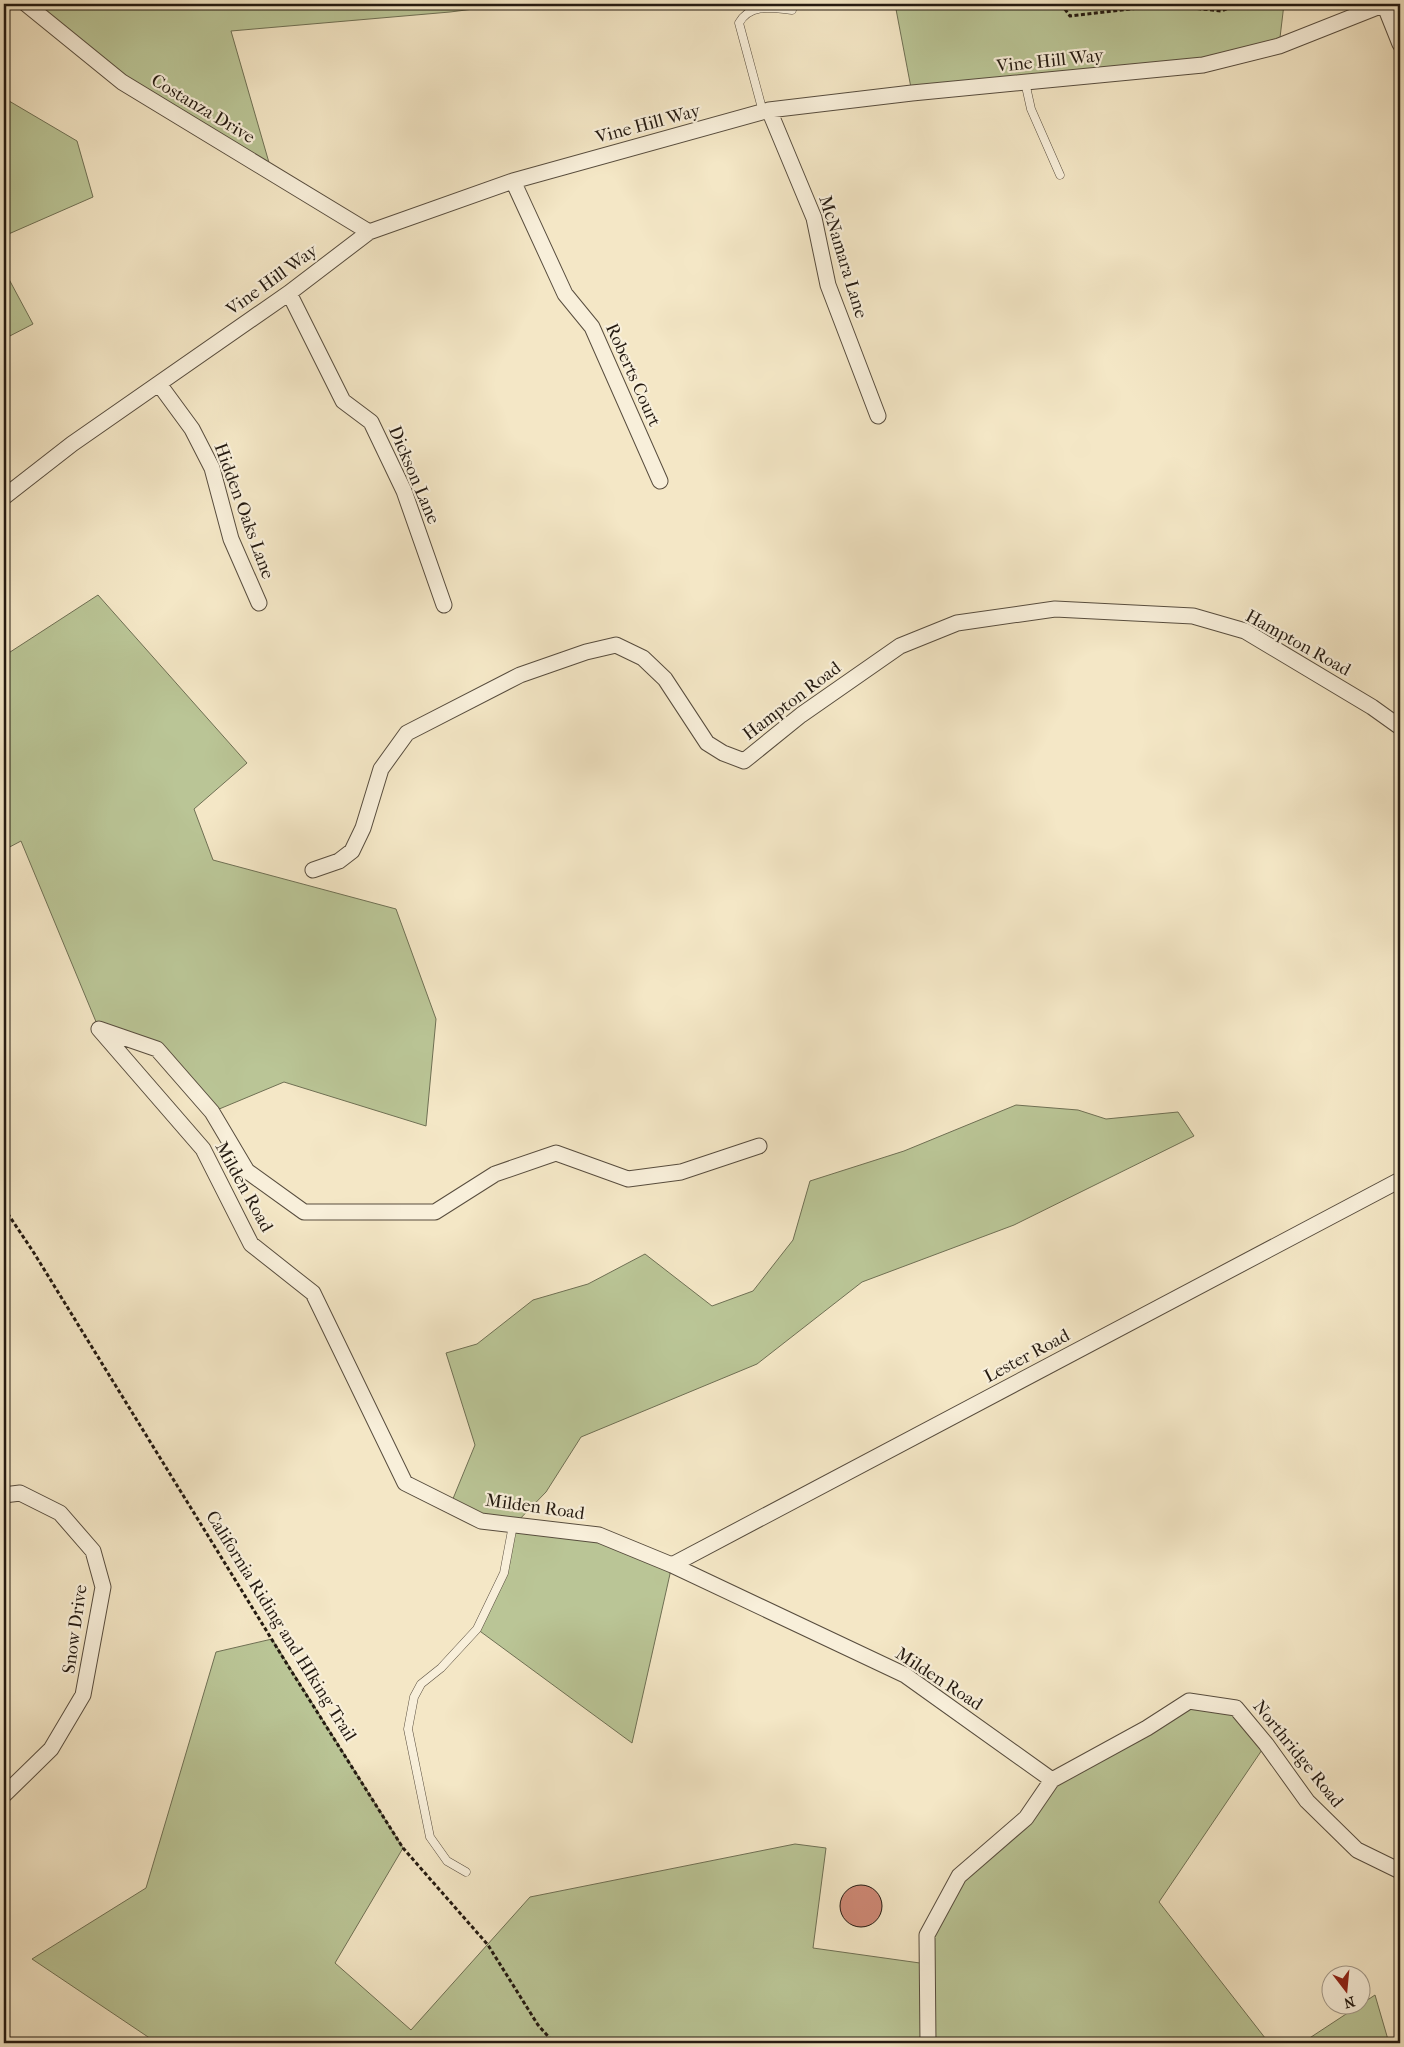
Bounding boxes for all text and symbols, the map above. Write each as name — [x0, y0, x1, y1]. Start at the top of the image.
street label: Vine Hill Way — [994, 45, 1106, 77]
street label: Costanza Drive — [147, 70, 259, 148]
street label: Vine Hill Way — [592, 100, 704, 148]
street label: McNamara Lane — [814, 193, 872, 321]
street label: Vine Hill Way — [222, 239, 323, 321]
street label: Roberts Court — [601, 320, 665, 430]
street label: Dickson Lane — [384, 423, 444, 527]
street label: Hidden Oaks Lane — [210, 440, 278, 582]
street label: Hampton Road — [1242, 605, 1354, 681]
street label: Hampton Road — [739, 657, 845, 745]
street label: Milden Road — [211, 1138, 277, 1236]
street label: Lester Road — [981, 1325, 1073, 1387]
street label: Milden Road — [484, 1490, 586, 1524]
street label: California Riding and HIking Trail — [201, 1507, 361, 1745]
street label: Snow Drive — [58, 1583, 92, 1675]
street label: Milden Road — [891, 1643, 987, 1715]
street label: Northridge Road — [1248, 1696, 1348, 1812]
north arrow — [1322, 1964, 1372, 2014]
text: N — [1342, 1992, 1357, 2012]

